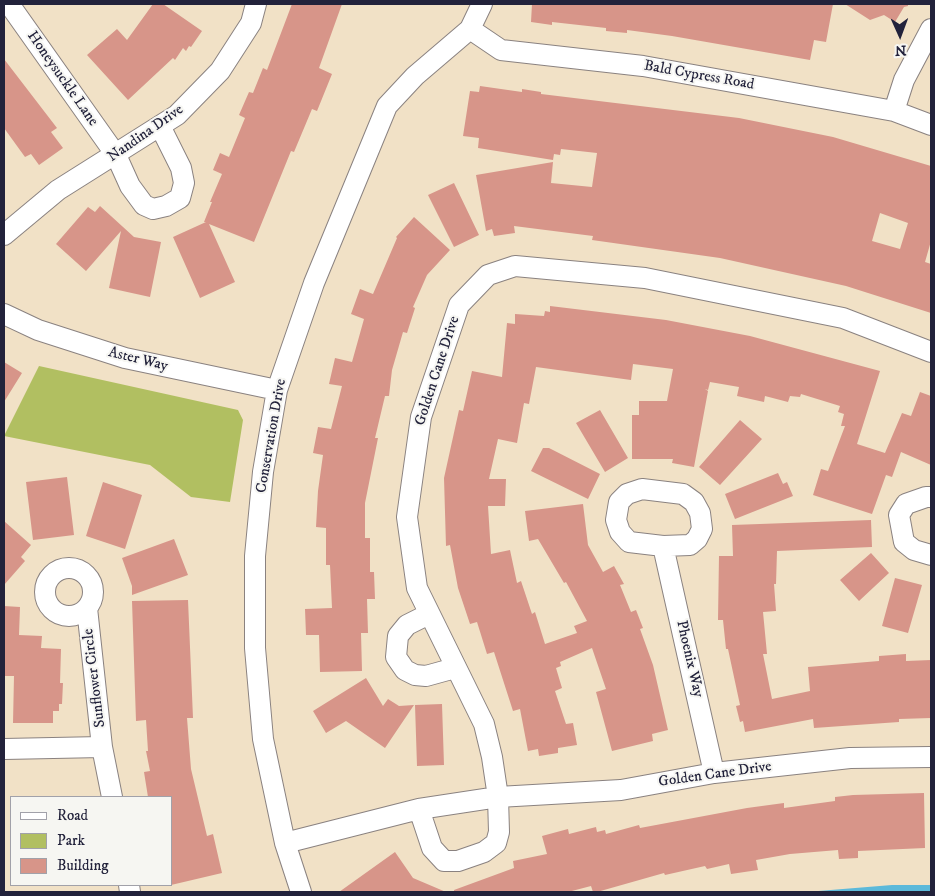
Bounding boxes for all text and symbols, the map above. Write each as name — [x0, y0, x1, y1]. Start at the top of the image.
north arrow — [875, 10, 925, 60]
street label: Honeysuckle Lane — [23, 28, 101, 130]
text: N — [894, 41, 907, 59]
street label: Bald Cypress Road — [642, 57, 756, 95]
street label: Nandina Drive — [105, 101, 187, 167]
street label: Golden Cane Drive — [412, 314, 464, 428]
street label: Aster Way — [106, 344, 170, 376]
street label: Conservation Drive — [253, 378, 291, 494]
street label: Phoenix Way — [671, 619, 707, 699]
street label: Sunflower Circle — [80, 627, 110, 729]
street label: Golden Cane Drive — [657, 758, 773, 792]
legend — [10, 796, 172, 886]
text: Road — [57, 806, 88, 825]
text: Park — [57, 831, 85, 850]
text: Building — [57, 856, 109, 875]

